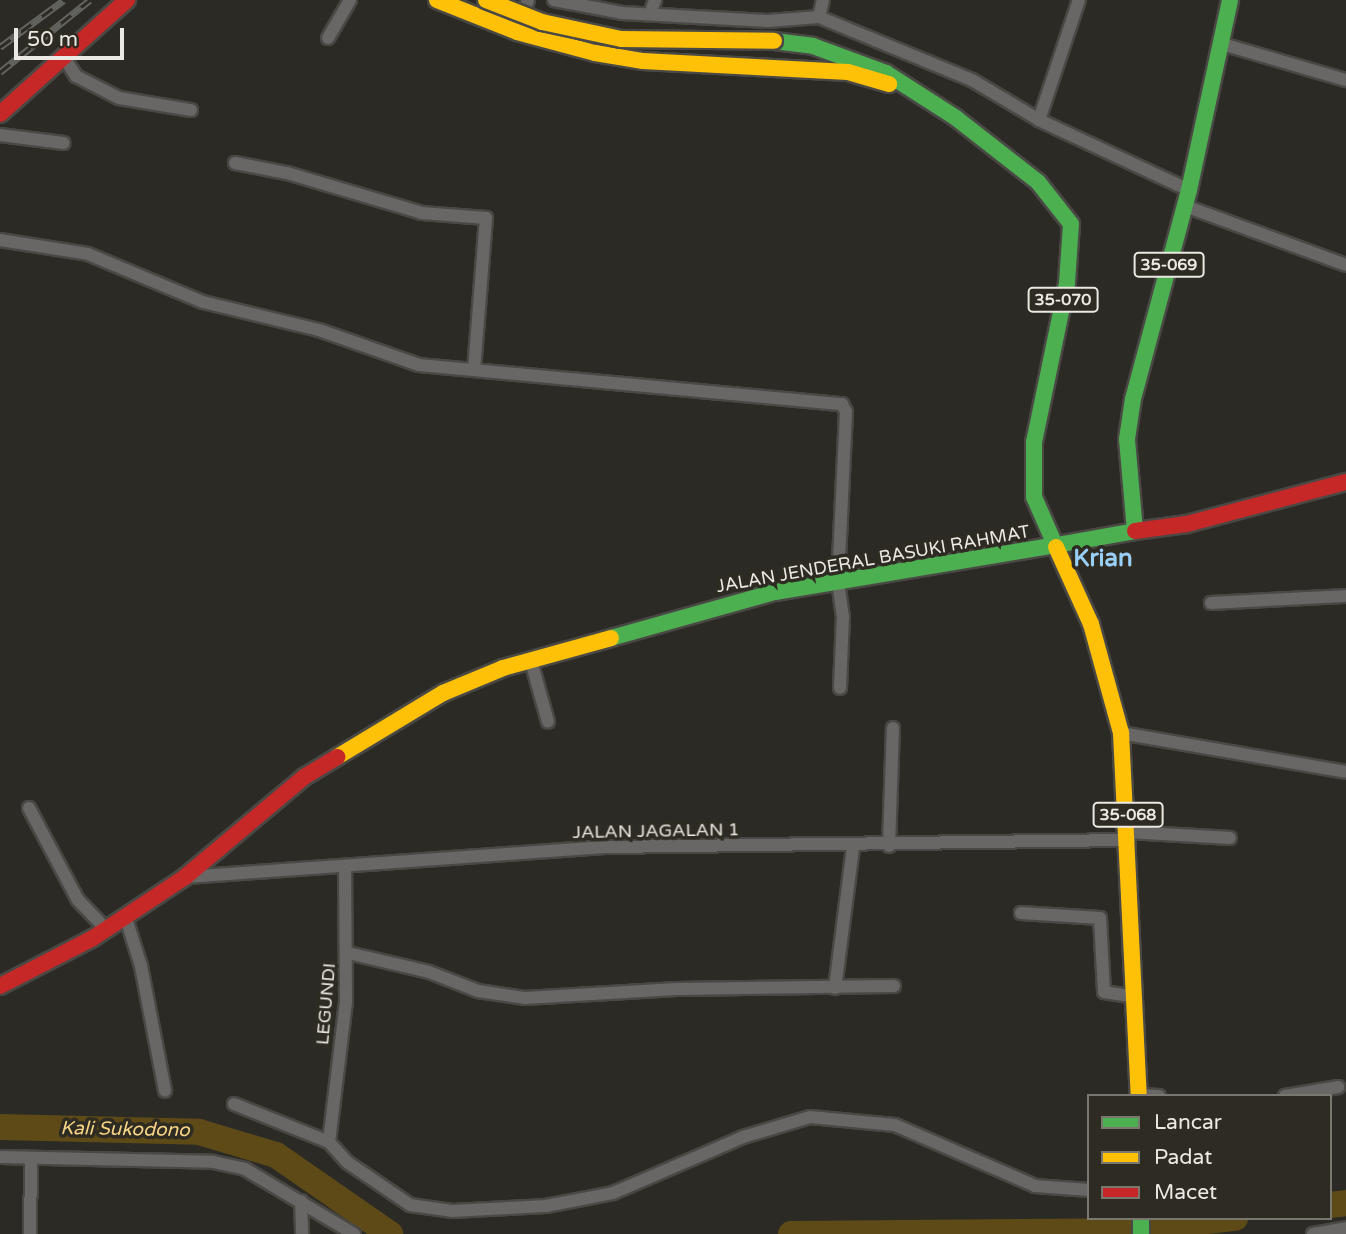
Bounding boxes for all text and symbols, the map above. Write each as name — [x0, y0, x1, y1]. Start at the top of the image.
scale bar — [18, 14, 128, 58]
text: 50 m — [27, 27, 78, 52]
road number: 35-069 — [1132, 252, 1206, 278]
road number: 35-070 — [1026, 288, 1100, 312]
street label: JALAN JENDERAL BASUKI RAHMAT — [715, 521, 1031, 597]
district label: Krian — [1073, 545, 1133, 573]
road number: 35-068 — [1091, 802, 1165, 828]
street label: JALAN JAGALAN 1 — [572, 819, 740, 843]
street label: LEGUNDI — [312, 962, 340, 1046]
legend — [1087, 1094, 1332, 1220]
text: Lancar — [1154, 1110, 1222, 1135]
water label: Kali Sukodono — [60, 1117, 190, 1143]
text: Padat — [1154, 1145, 1212, 1170]
text: Macet — [1154, 1180, 1217, 1205]

